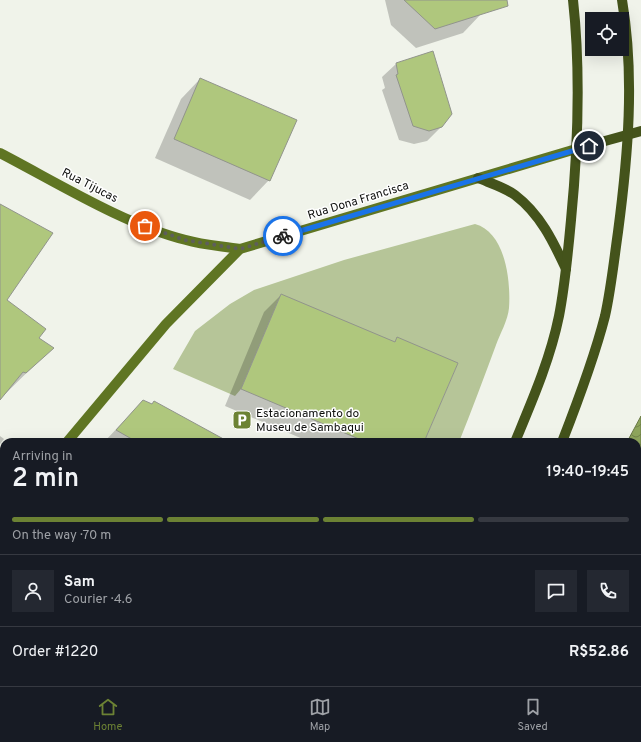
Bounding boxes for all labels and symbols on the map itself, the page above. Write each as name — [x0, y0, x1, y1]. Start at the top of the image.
pin — [572, 129, 606, 163]
street label: Rua Tijucas — [59, 165, 120, 207]
street label: Rua Dona Francisca — [306, 178, 411, 224]
pin — [128, 209, 162, 243]
courier — [263, 216, 303, 256]
place label: Estacionamento do Museu de Sambaqui — [256, 406, 364, 436]
parking icon: Estacionamento do Museu de Sambaqui — [231, 409, 253, 431]

